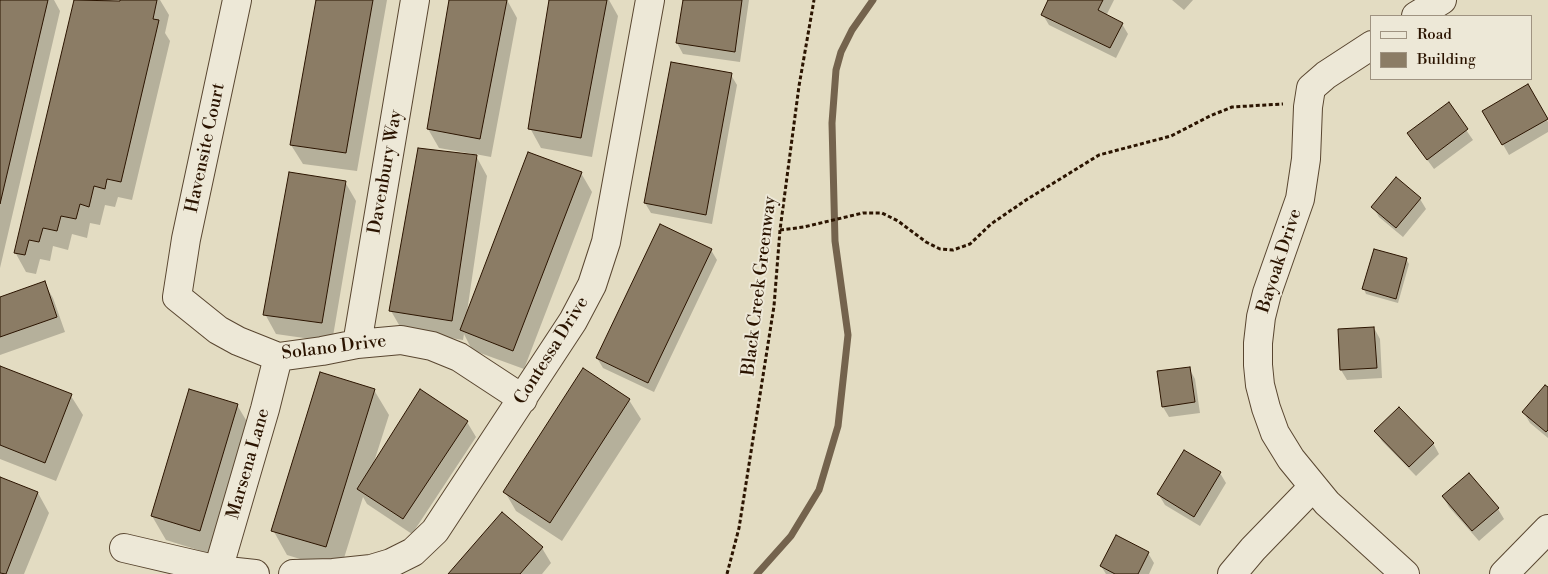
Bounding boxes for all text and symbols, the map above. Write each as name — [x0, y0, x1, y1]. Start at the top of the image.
legend — [1370, 15, 1533, 80]
text: Road — [1417, 25, 1452, 44]
text: Building — [1417, 50, 1476, 69]
street label: Havensite Court — [182, 81, 230, 215]
street label: Davenbury Way — [364, 108, 408, 236]
street label: Black Creek Greenway — [738, 195, 782, 377]
street label: Bayoak Drive — [1253, 206, 1307, 316]
street label: Contessa Drive — [510, 293, 594, 409]
street label: Solano Drive — [280, 331, 388, 365]
street label: Marsena Lane — [223, 406, 275, 522]

